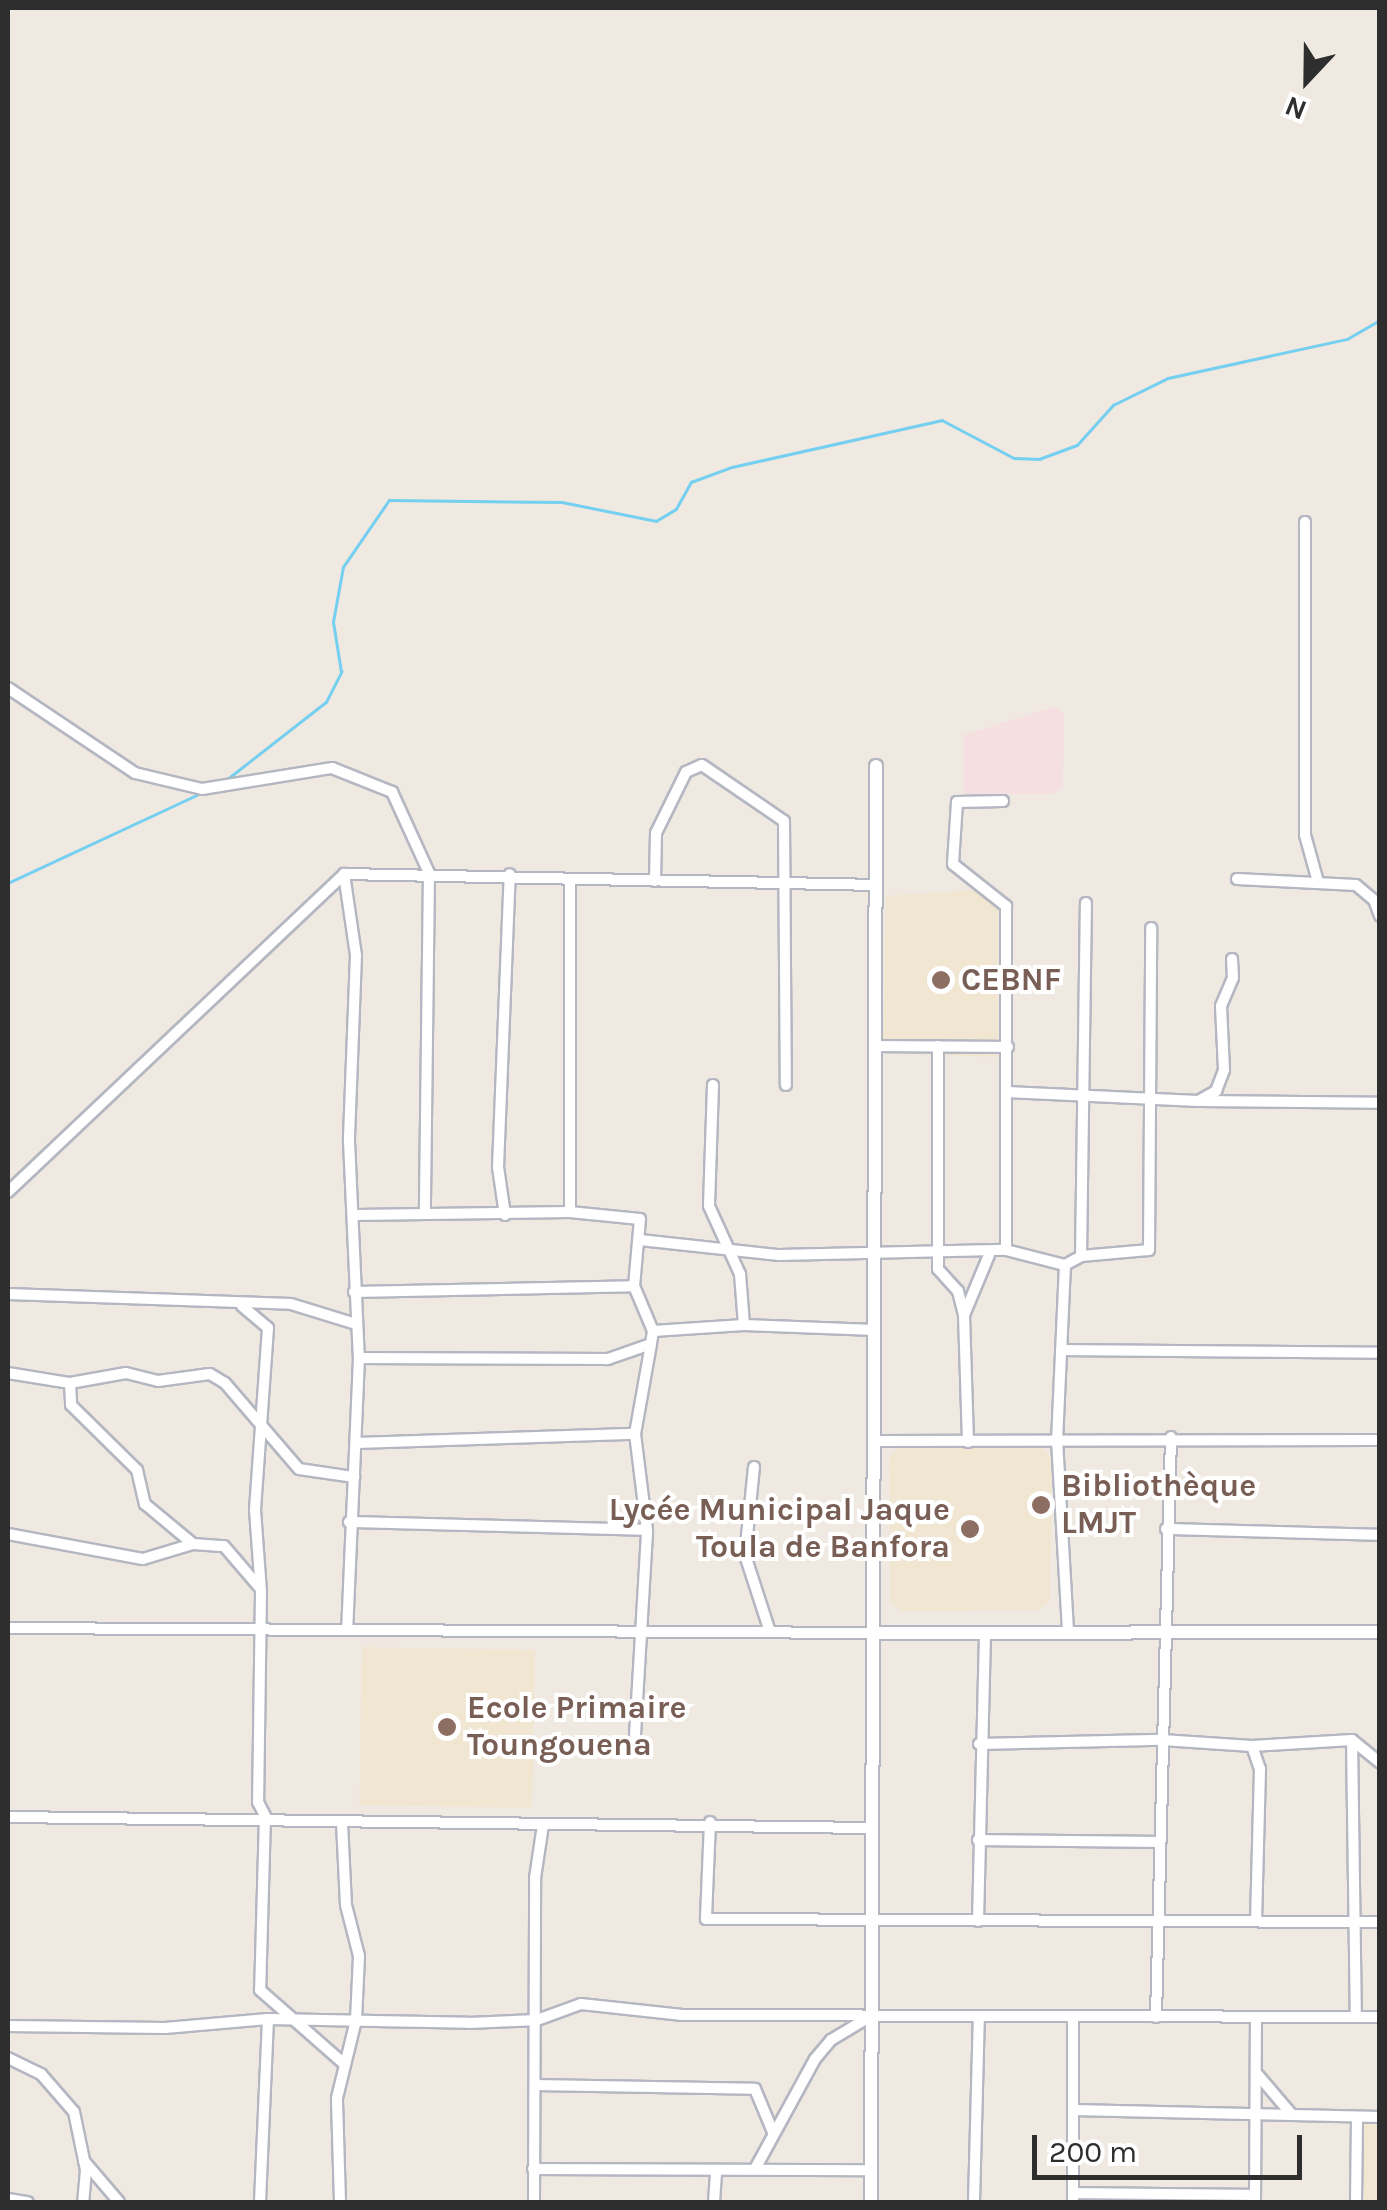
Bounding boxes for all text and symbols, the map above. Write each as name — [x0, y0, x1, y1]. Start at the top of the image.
north arrow — [1257, 30, 1357, 130]
text: N — [1280, 89, 1311, 127]
place label: CEBNF — [961, 961, 1061, 999]
marker: CEBNF — [930, 969, 952, 991]
place label: Bibliothèque LMJT — [1061, 1468, 1256, 1543]
place label: Lycée Municipal Jaque Toula de Banfora — [609, 1492, 950, 1567]
marker: Bibliothèque LMJT — [1030, 1494, 1052, 1516]
marker: Lycée Municipal Jaque Toula de Banfora — [959, 1518, 981, 1540]
place label: Ecole Primaire Toungouena — [467, 1690, 686, 1765]
marker: Ecole Primaire Toungouena — [436, 1716, 458, 1738]
scale bar — [1037, 2115, 1307, 2177]
text: 200 m — [1049, 2134, 1137, 2170]

